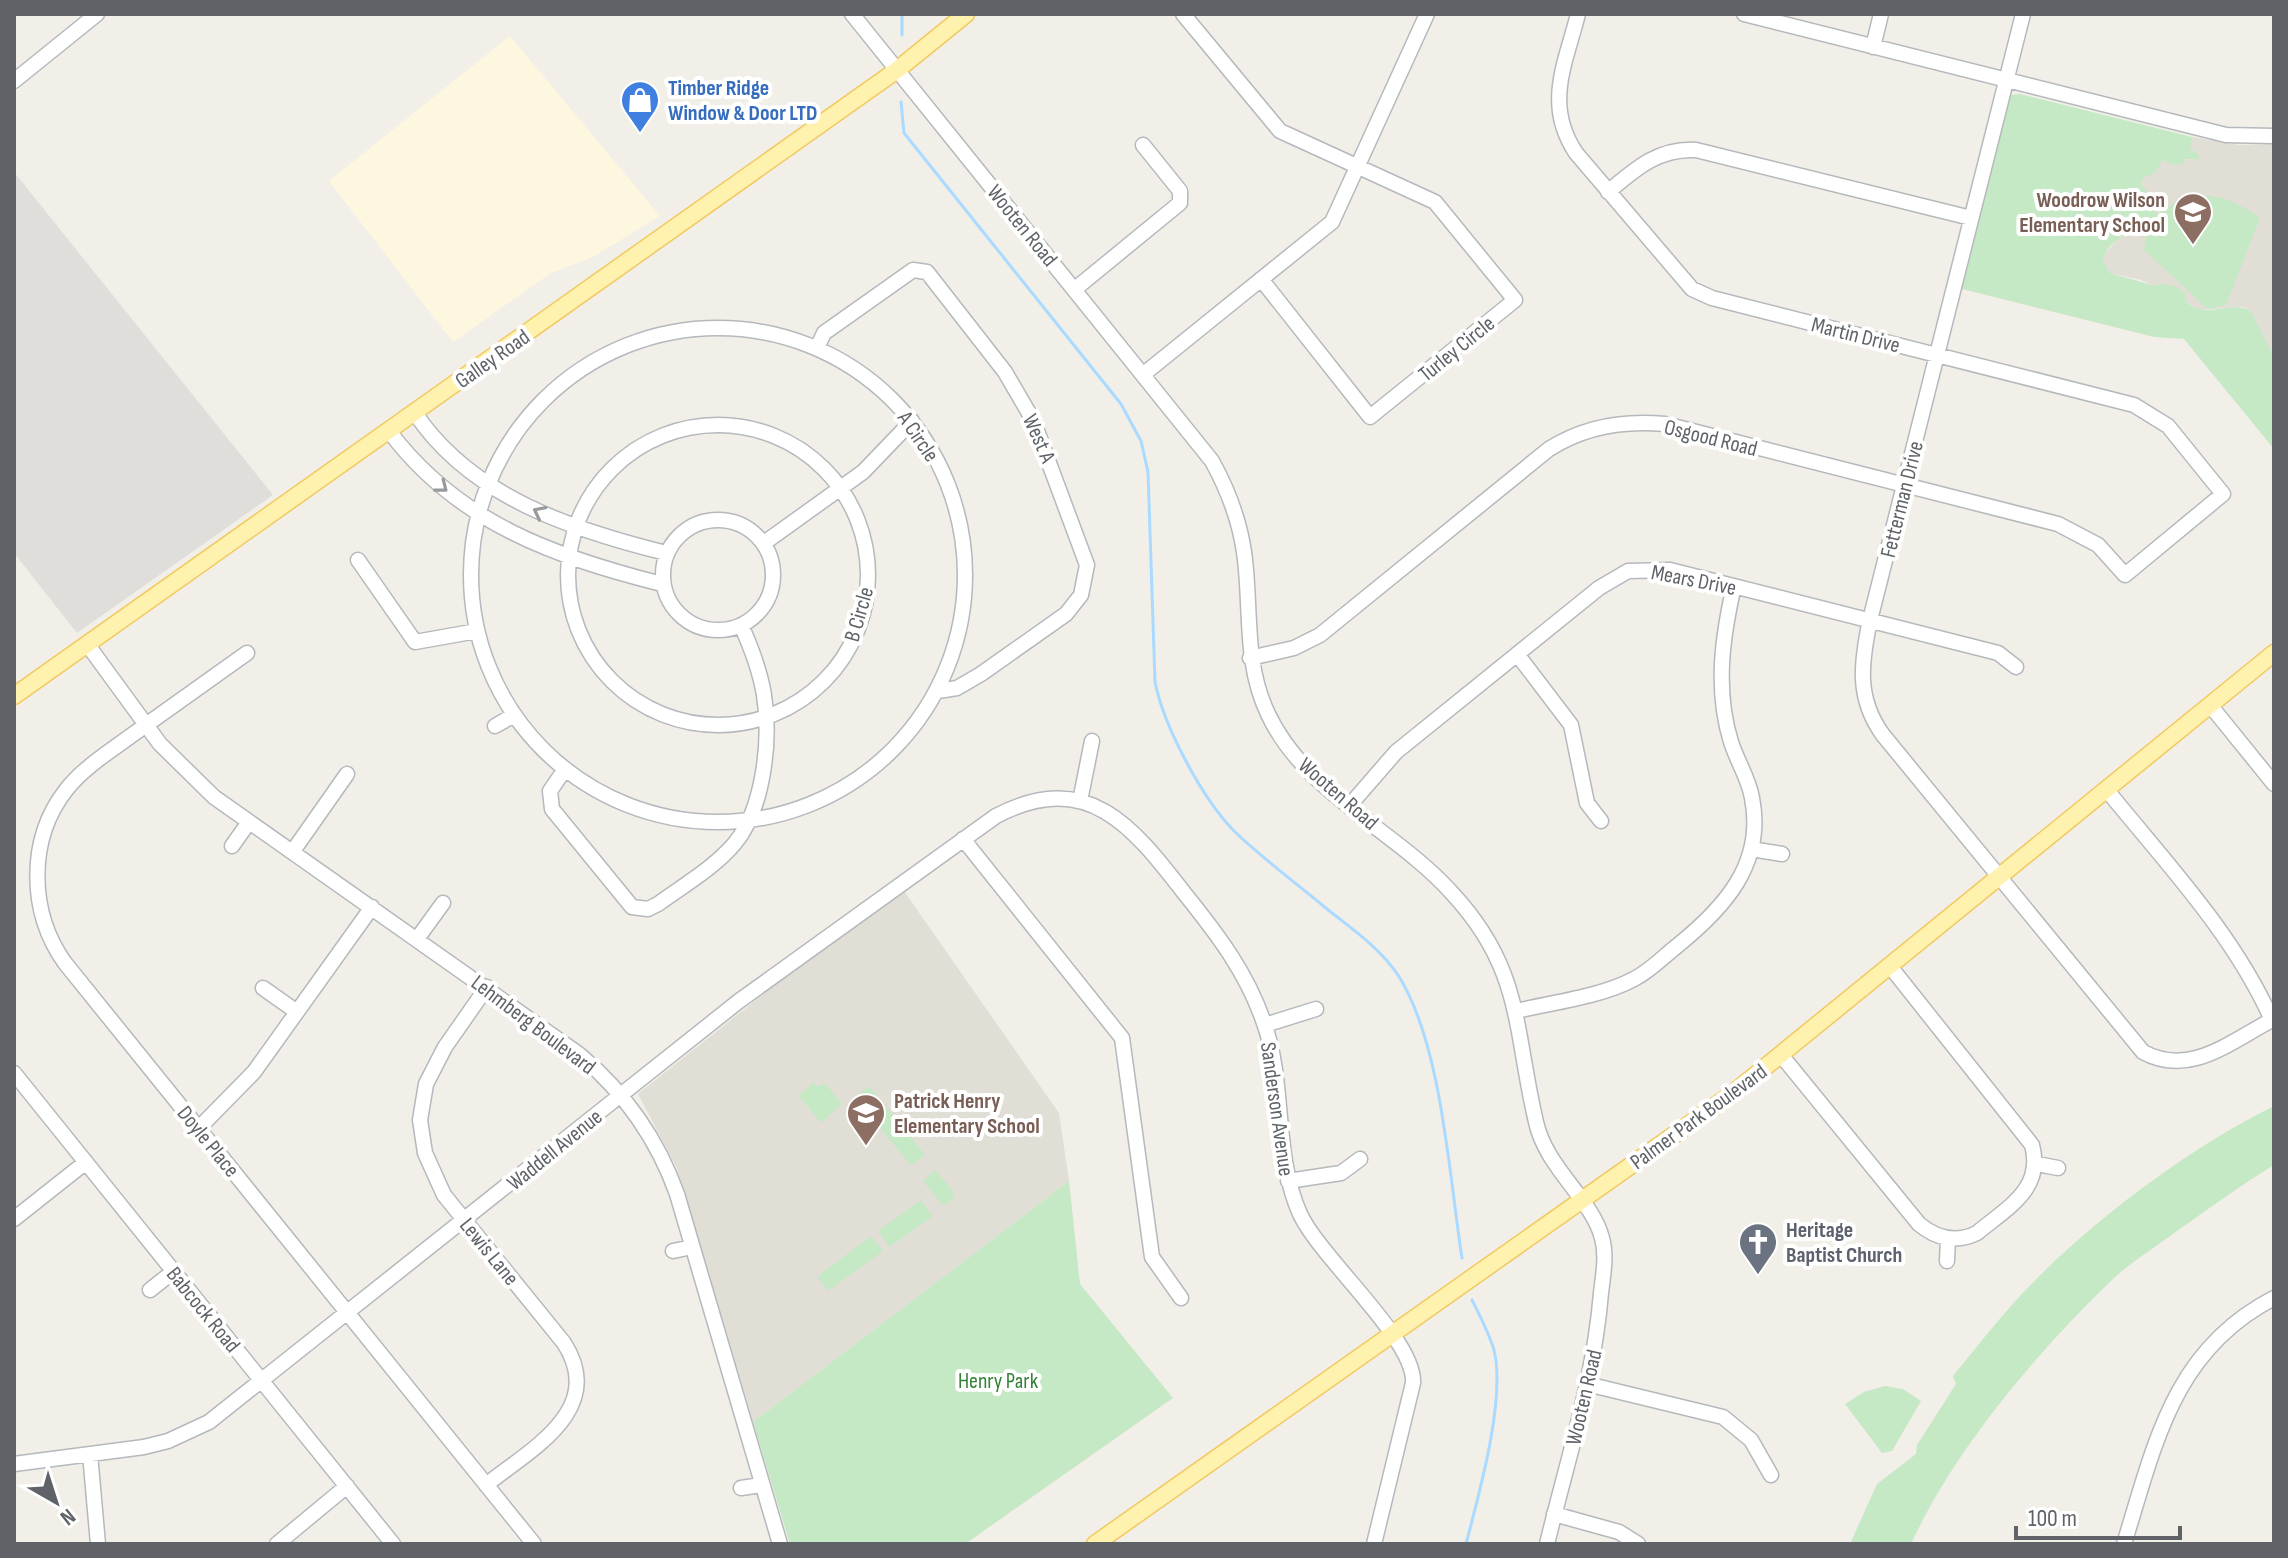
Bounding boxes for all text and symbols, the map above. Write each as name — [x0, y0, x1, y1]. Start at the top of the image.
place label: Timber Ridge Window & Door LTD — [668, 75, 817, 127]
shop icon: Timber Ridge Window & Door LTD — [619, 79, 661, 134]
street label: Wooten Road — [981, 180, 1063, 272]
place label: Woodrow Wilson Elementary School — [2019, 187, 2165, 239]
school or university icon: Woodrow Wilson Elementary School — [2172, 191, 2214, 246]
street label: Turley Circle — [1413, 310, 1500, 388]
street label: Martin Drive — [1809, 311, 1903, 359]
street label: Galley Road — [450, 324, 535, 395]
street label: A Circle — [891, 406, 944, 467]
street label: West A — [1016, 410, 1061, 468]
street label: Osgood Road — [1661, 414, 1760, 463]
street label: Fetterman Drive — [1875, 438, 1930, 560]
one-way arrow — [434, 477, 448, 491]
one-way arrow — [533, 506, 548, 522]
street label: Mears Drive — [1649, 559, 1739, 602]
street label: B Circle — [839, 584, 880, 645]
street label: Wooten Road — [1292, 752, 1384, 836]
street label: Lehmberg Boulevard — [465, 970, 601, 1081]
street label: Sanderson Avenue — [1254, 1040, 1299, 1178]
street label: Palmer Park Boulevard — [1625, 1058, 1773, 1176]
place label: Patrick Henry Elementary School — [894, 1088, 1040, 1140]
school or university icon: Patrick Henry Elementary School — [845, 1092, 887, 1147]
street label: Doyle Place — [171, 1101, 245, 1183]
street label: Waddell Avenue — [502, 1104, 608, 1197]
street label: Lewis Lane — [453, 1213, 524, 1291]
place label: Heritage Baptist Church — [1786, 1217, 1902, 1269]
church icon: Heritage Baptist Church — [1737, 1221, 1779, 1276]
street label: Babcock Road — [160, 1262, 246, 1358]
street label: Wooten Road — [1560, 1347, 1609, 1448]
park label: Henry Park — [958, 1368, 1039, 1395]
north arrow — [16, 1462, 96, 1542]
scale bar — [2016, 1490, 2180, 1540]
text: N — [55, 1502, 81, 1531]
text: 100 m — [2028, 1504, 2077, 1533]

